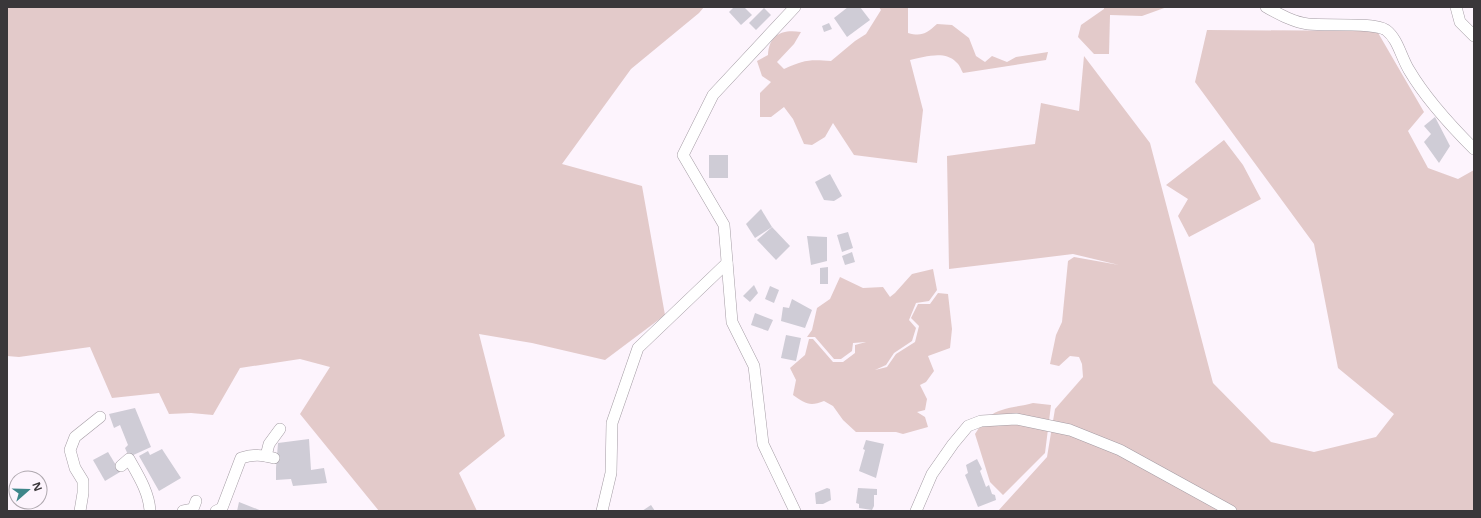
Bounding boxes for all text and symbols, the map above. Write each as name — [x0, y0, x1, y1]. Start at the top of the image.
north arrow — [8, 470, 48, 510]
text: N — [29, 480, 46, 493]

